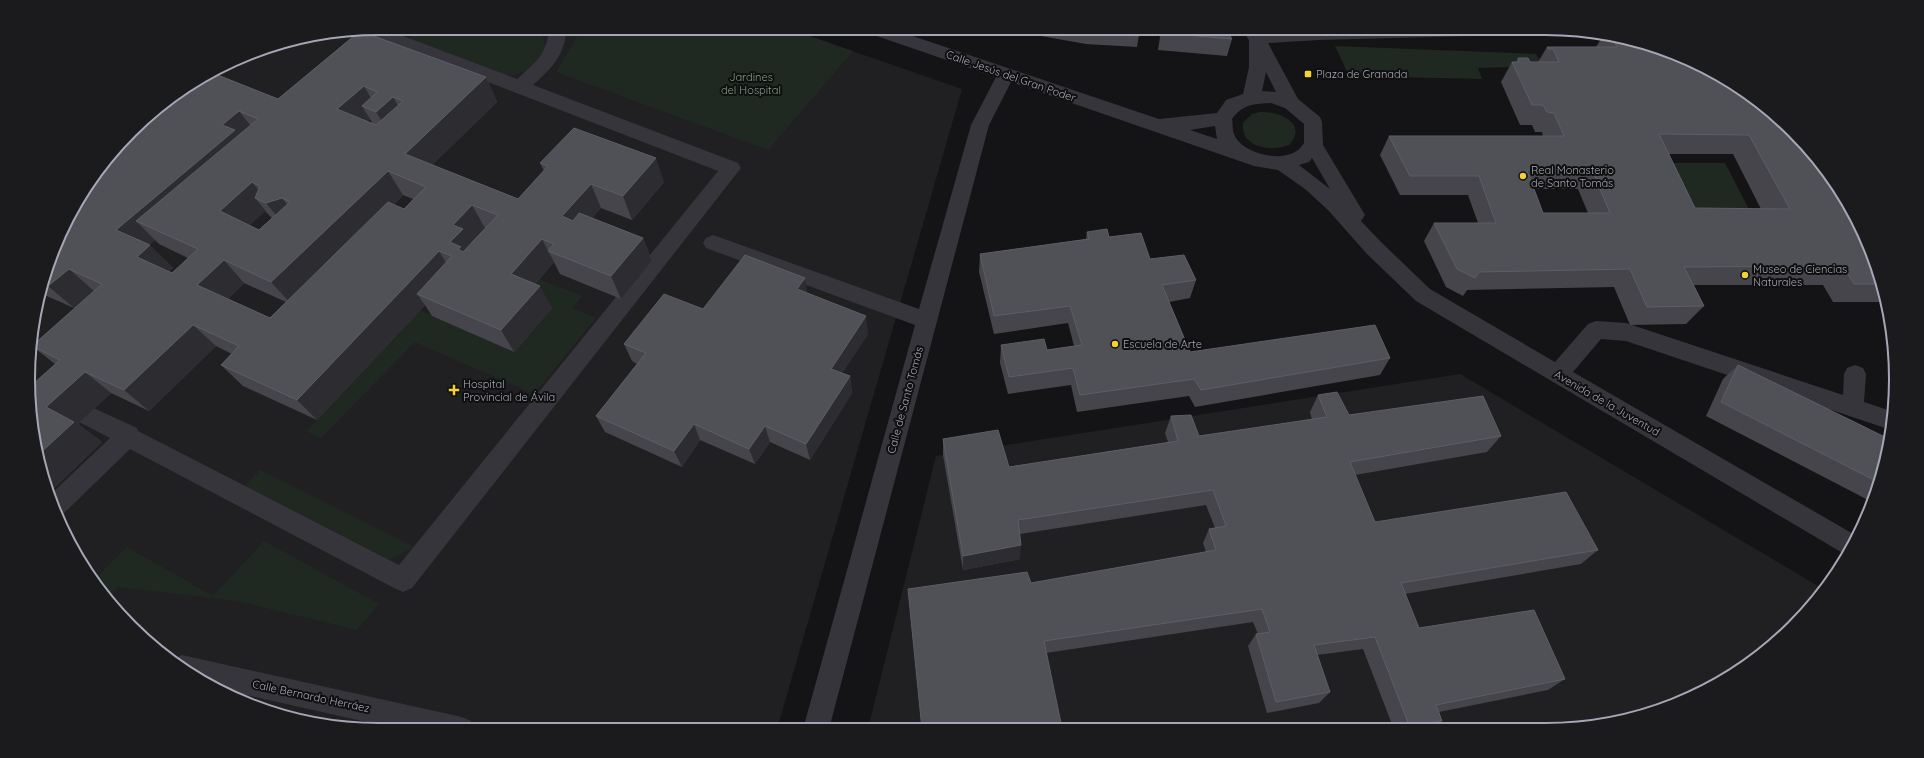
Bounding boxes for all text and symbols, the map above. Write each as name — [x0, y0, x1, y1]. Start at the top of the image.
street label: Calle Jesús del Gran Poder — [944, 47, 1079, 105]
place label: Plaza de Granada — [1316, 67, 1407, 81]
marker: Plaza de Granada — [1303, 69, 1313, 79]
park label: Jardines del Hospital — [721, 70, 781, 97]
place label: Real Monasterio de Santo Tomás — [1531, 163, 1614, 190]
marker: Real Monasterio de Santo Tomás — [1518, 171, 1528, 181]
place label: Museo de Ciencias Naturales — [1753, 262, 1847, 289]
marker: Museo de Ciencias Naturales — [1740, 270, 1750, 280]
place label: Escuela de Arte — [1123, 337, 1202, 351]
marker: Escuela de Arte — [1110, 339, 1120, 349]
street label: Calle de Santo Tomás — [884, 345, 926, 455]
street label: Avenida de la Juventud — [1552, 367, 1662, 439]
place label: Hospital Provincial de Ávila — [463, 377, 555, 404]
marker: Hospital Provincial de Ávila — [448, 384, 460, 396]
street label: Calle Bernardo Herráez — [251, 677, 371, 715]

